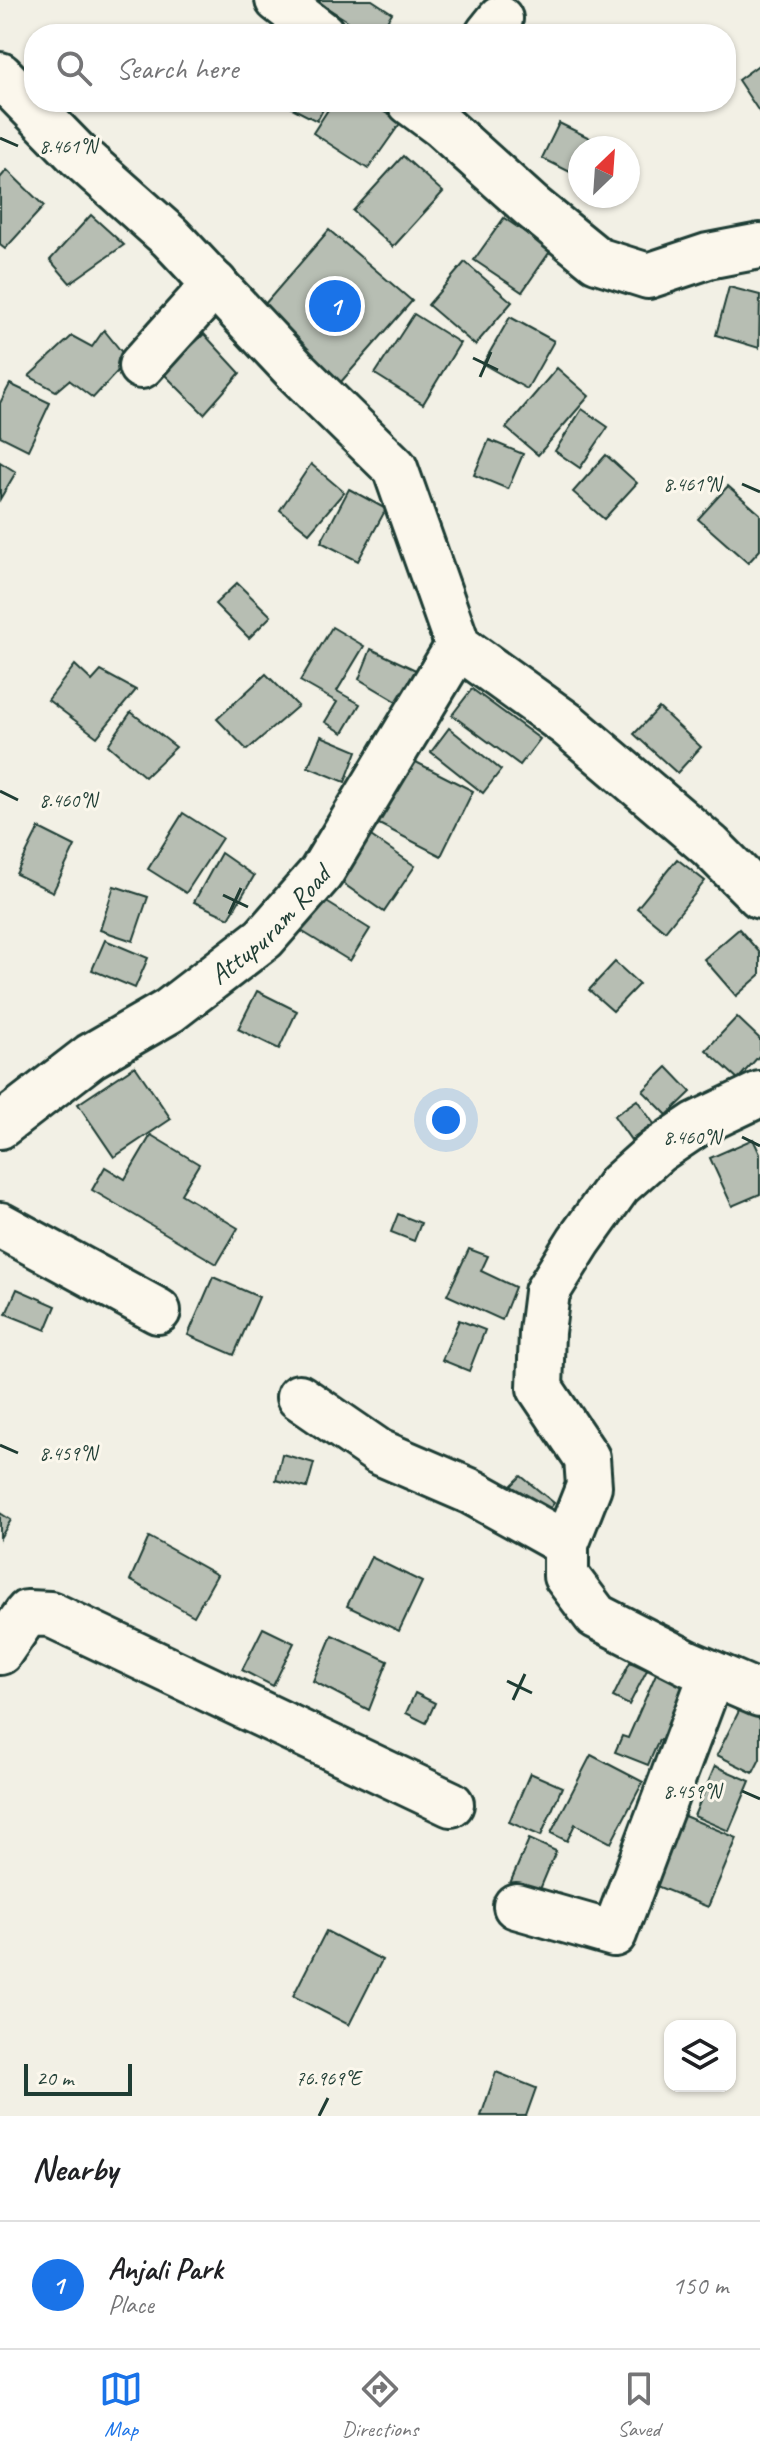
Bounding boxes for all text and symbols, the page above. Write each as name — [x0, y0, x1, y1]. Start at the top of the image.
search box — [24, 24, 736, 112]
icon: search — [52, 46, 96, 90]
text: Search here — [116, 49, 238, 87]
text: 8.461°N — [39, 134, 100, 159]
north arrow — [568, 136, 640, 208]
pin: 1 — [309, 276, 361, 336]
text: 8.461°N — [663, 472, 724, 497]
text: 8.460°N — [39, 788, 100, 813]
street label: Attupuram Road — [202, 855, 341, 992]
your location — [426, 1100, 466, 1140]
text: 8.460°N — [663, 1125, 724, 1150]
text: 8.459°N — [39, 1441, 100, 1466]
text: 8.459°N — [663, 1779, 724, 1804]
map controls — [664, 2020, 736, 2092]
button: layers — [664, 2020, 736, 2092]
scale bar — [24, 2060, 132, 2096]
text: 20 m — [36, 2064, 73, 2092]
text: 76.969°E — [295, 2066, 363, 2091]
text: Nearby — [32, 2147, 118, 2190]
text: Anjali Park — [108, 2250, 222, 2288]
text: 1 — [52, 2269, 64, 2302]
text: 150 m — [672, 2269, 728, 2302]
text: Place — [108, 2288, 154, 2321]
tab: Map — [99, 2367, 143, 2443]
tab: Directions — [342, 2367, 418, 2443]
tab: Saved — [617, 2367, 661, 2443]

